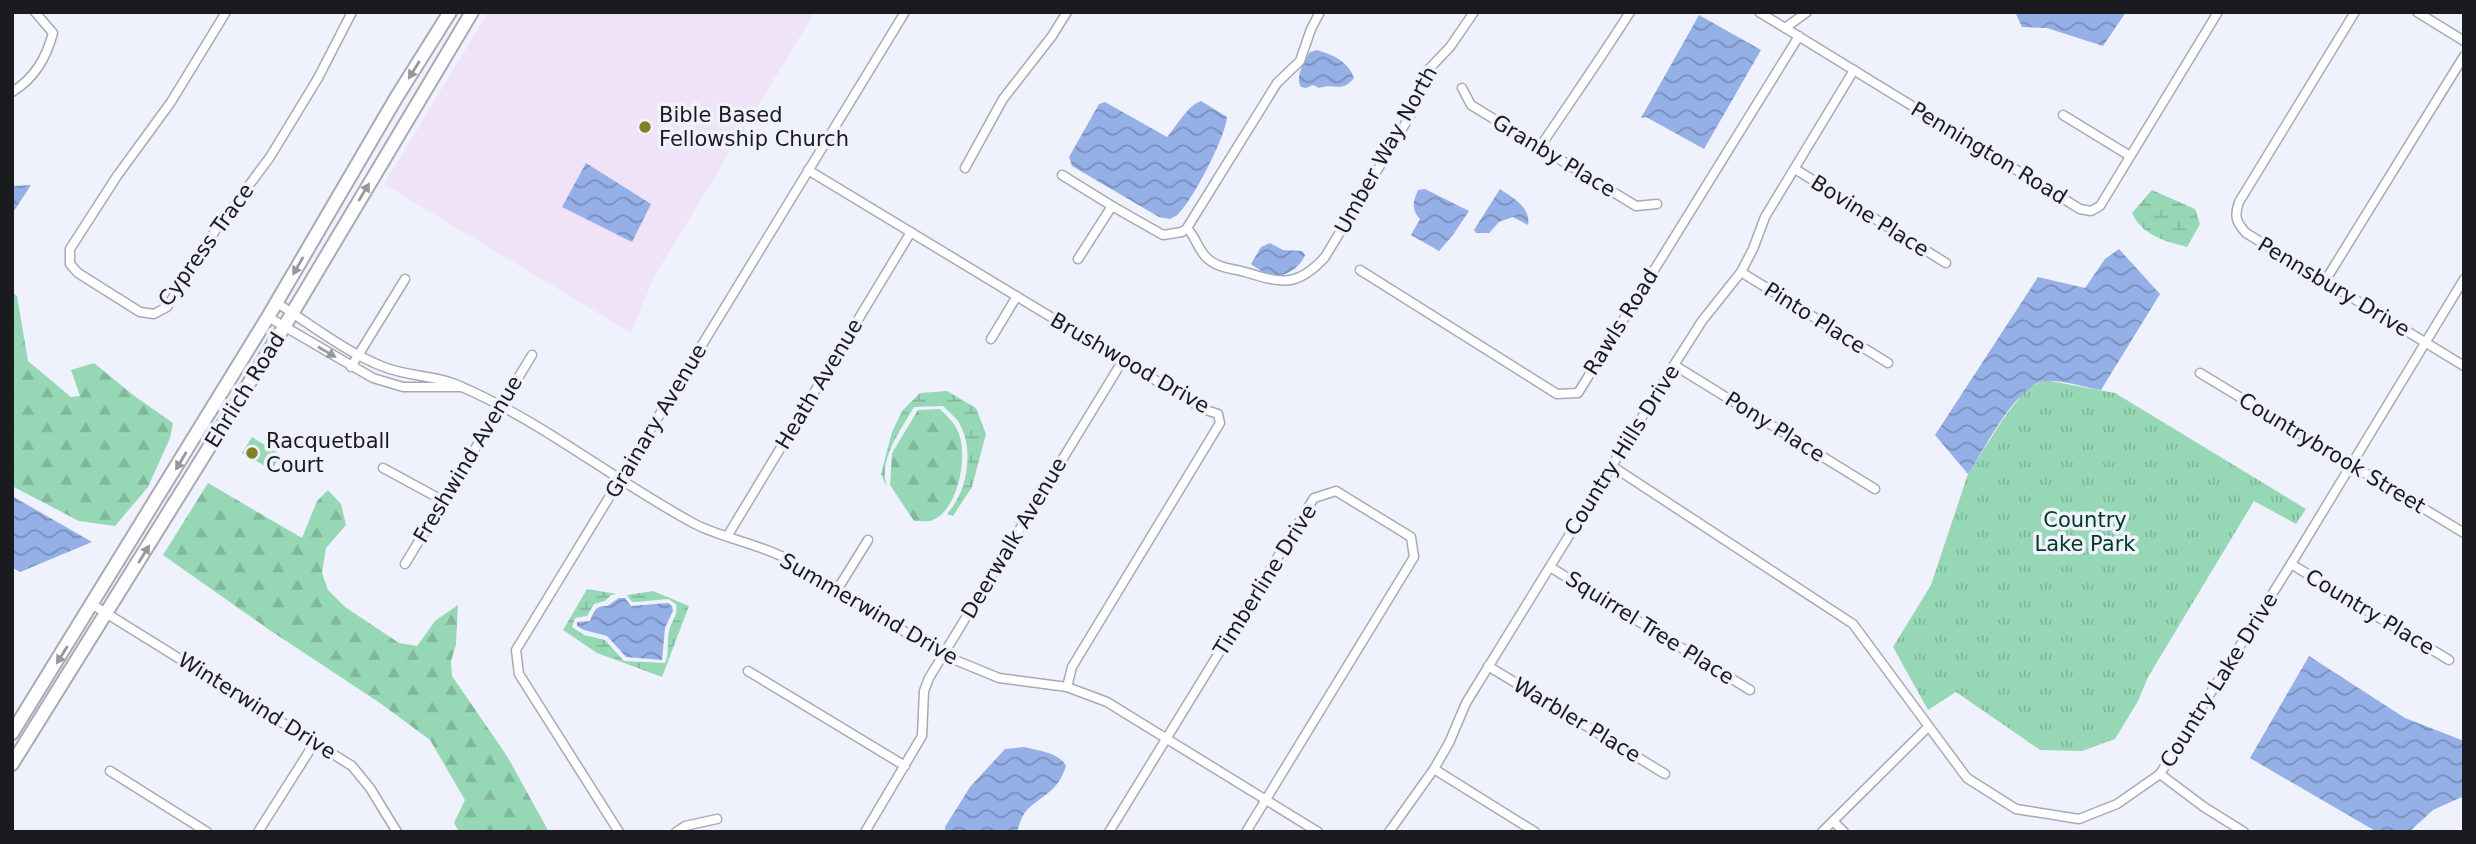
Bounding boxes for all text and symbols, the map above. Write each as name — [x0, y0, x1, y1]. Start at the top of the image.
one-way arrow — [407, 61, 420, 80]
street label: Umber Way North — [1330, 62, 1442, 238]
street label: Pennington Road — [1907, 97, 2071, 209]
place label: Bible Based Fellowship Church — [659, 103, 849, 151]
street label: Granby Place — [1488, 110, 1620, 202]
marker: Bible Based Fellowship Church — [637, 119, 653, 135]
street label: Bovine Place — [1807, 170, 1933, 262]
street label: Cypress Trace — [153, 179, 259, 311]
one-way arrow — [358, 183, 370, 202]
street label: Pennsbury Drive — [2254, 232, 2414, 342]
one-way arrow — [292, 257, 304, 276]
street label: Rawls Road — [1579, 265, 1663, 379]
street label: Pinto Place — [1760, 277, 1870, 359]
street label: Brushwood Drive — [1046, 308, 1214, 418]
street label: Heath Avenue — [771, 314, 867, 454]
street label: Ehrlich Road — [200, 328, 290, 452]
street label: Grainary Avenue — [601, 340, 711, 502]
one-way arrow — [317, 346, 337, 358]
street label: Country Hills Drive — [1560, 360, 1684, 540]
street label: Freshwind Avenue — [409, 371, 527, 547]
street label: Pony Place — [1721, 387, 1829, 467]
street label: Countrybrook Street — [2234, 388, 2430, 518]
place label: Racquetball Court — [266, 429, 390, 477]
marker: Racquetball Court — [244, 445, 260, 461]
one-way arrow — [174, 451, 187, 471]
street label: Deerwalk Avenue — [956, 453, 1072, 623]
street label: Timberline Drive — [1208, 500, 1321, 661]
park label: Country Lake Park — [2035, 508, 2136, 556]
one-way arrow — [137, 545, 150, 564]
street label: Summerwind Drive — [776, 548, 962, 670]
street label: Country Place — [2301, 564, 2439, 660]
street label: Squirrel Tree Place — [1561, 566, 1739, 690]
street label: Country Lake Drive — [2155, 588, 2283, 772]
one-way arrow — [55, 645, 68, 664]
street label: Winterwind Drive — [174, 648, 340, 764]
street label: Warbler Place — [1509, 673, 1645, 767]

